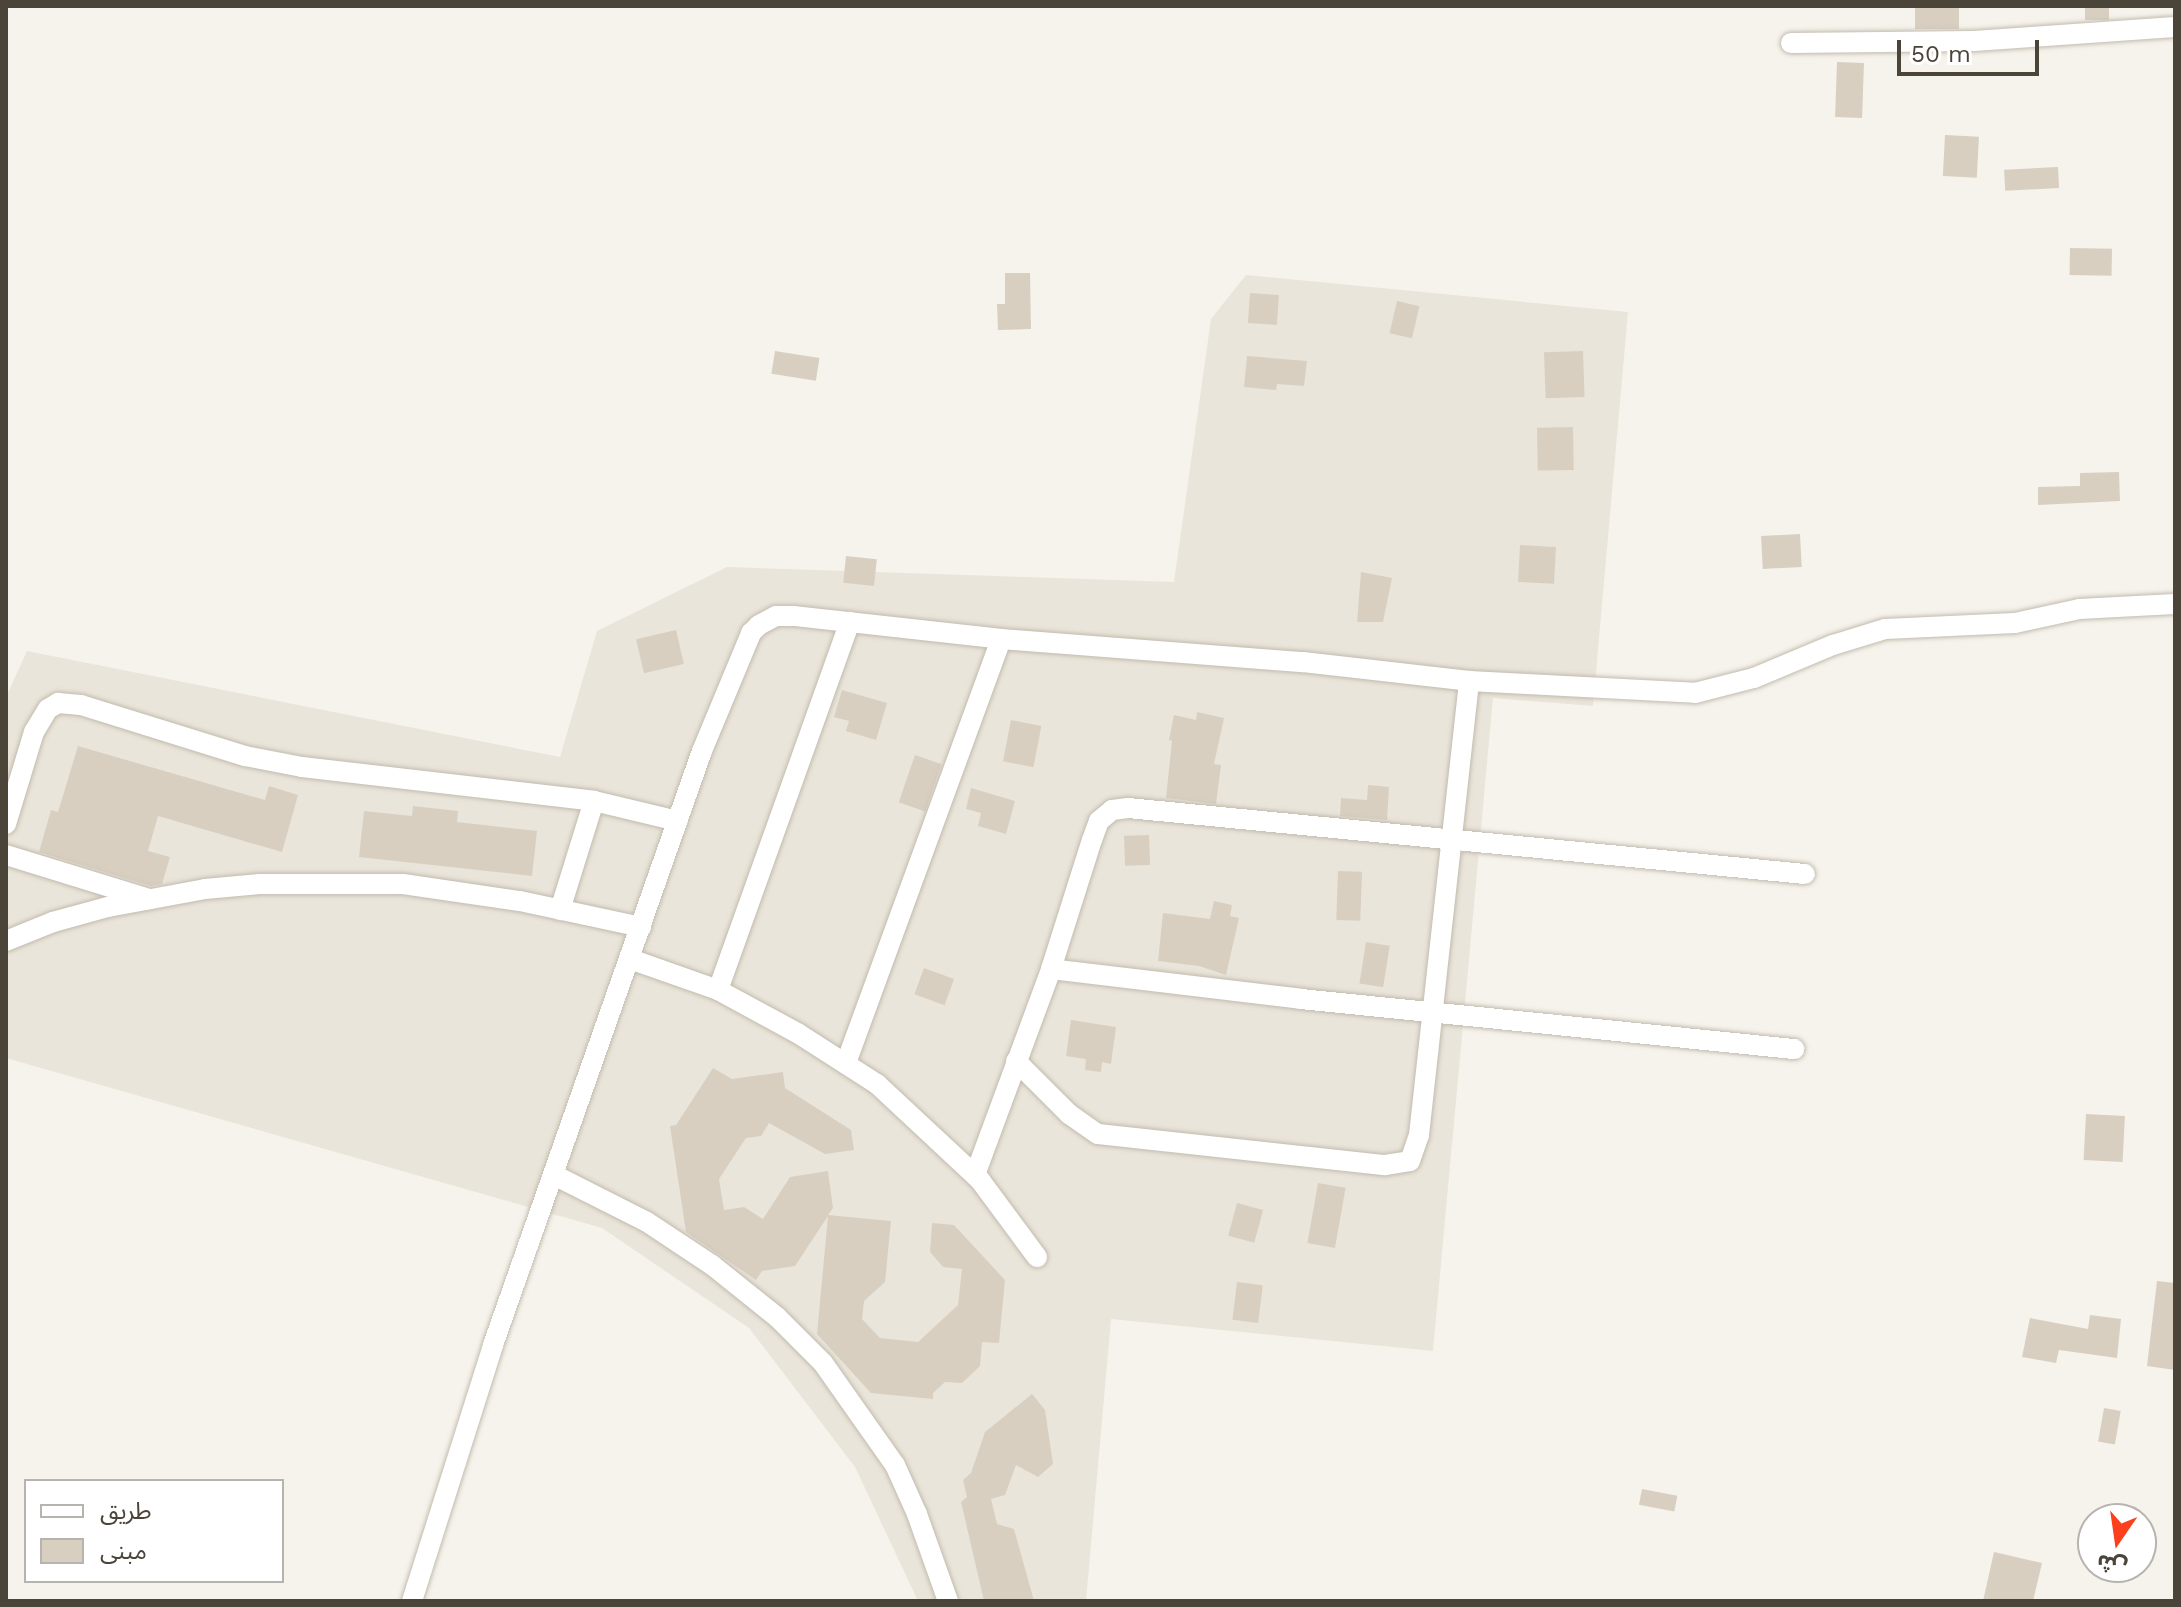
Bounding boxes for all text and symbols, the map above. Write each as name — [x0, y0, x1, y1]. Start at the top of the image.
scale bar — [1901, 24, 2043, 74]
text: 50 m — [1911, 40, 1971, 68]
legend — [24, 1479, 284, 1583]
text: طريق — [100, 1497, 152, 1525]
north arrow — [2077, 1503, 2157, 1583]
text: مبنى — [100, 1537, 147, 1565]
text: ش — [2094, 1549, 2129, 1580]

